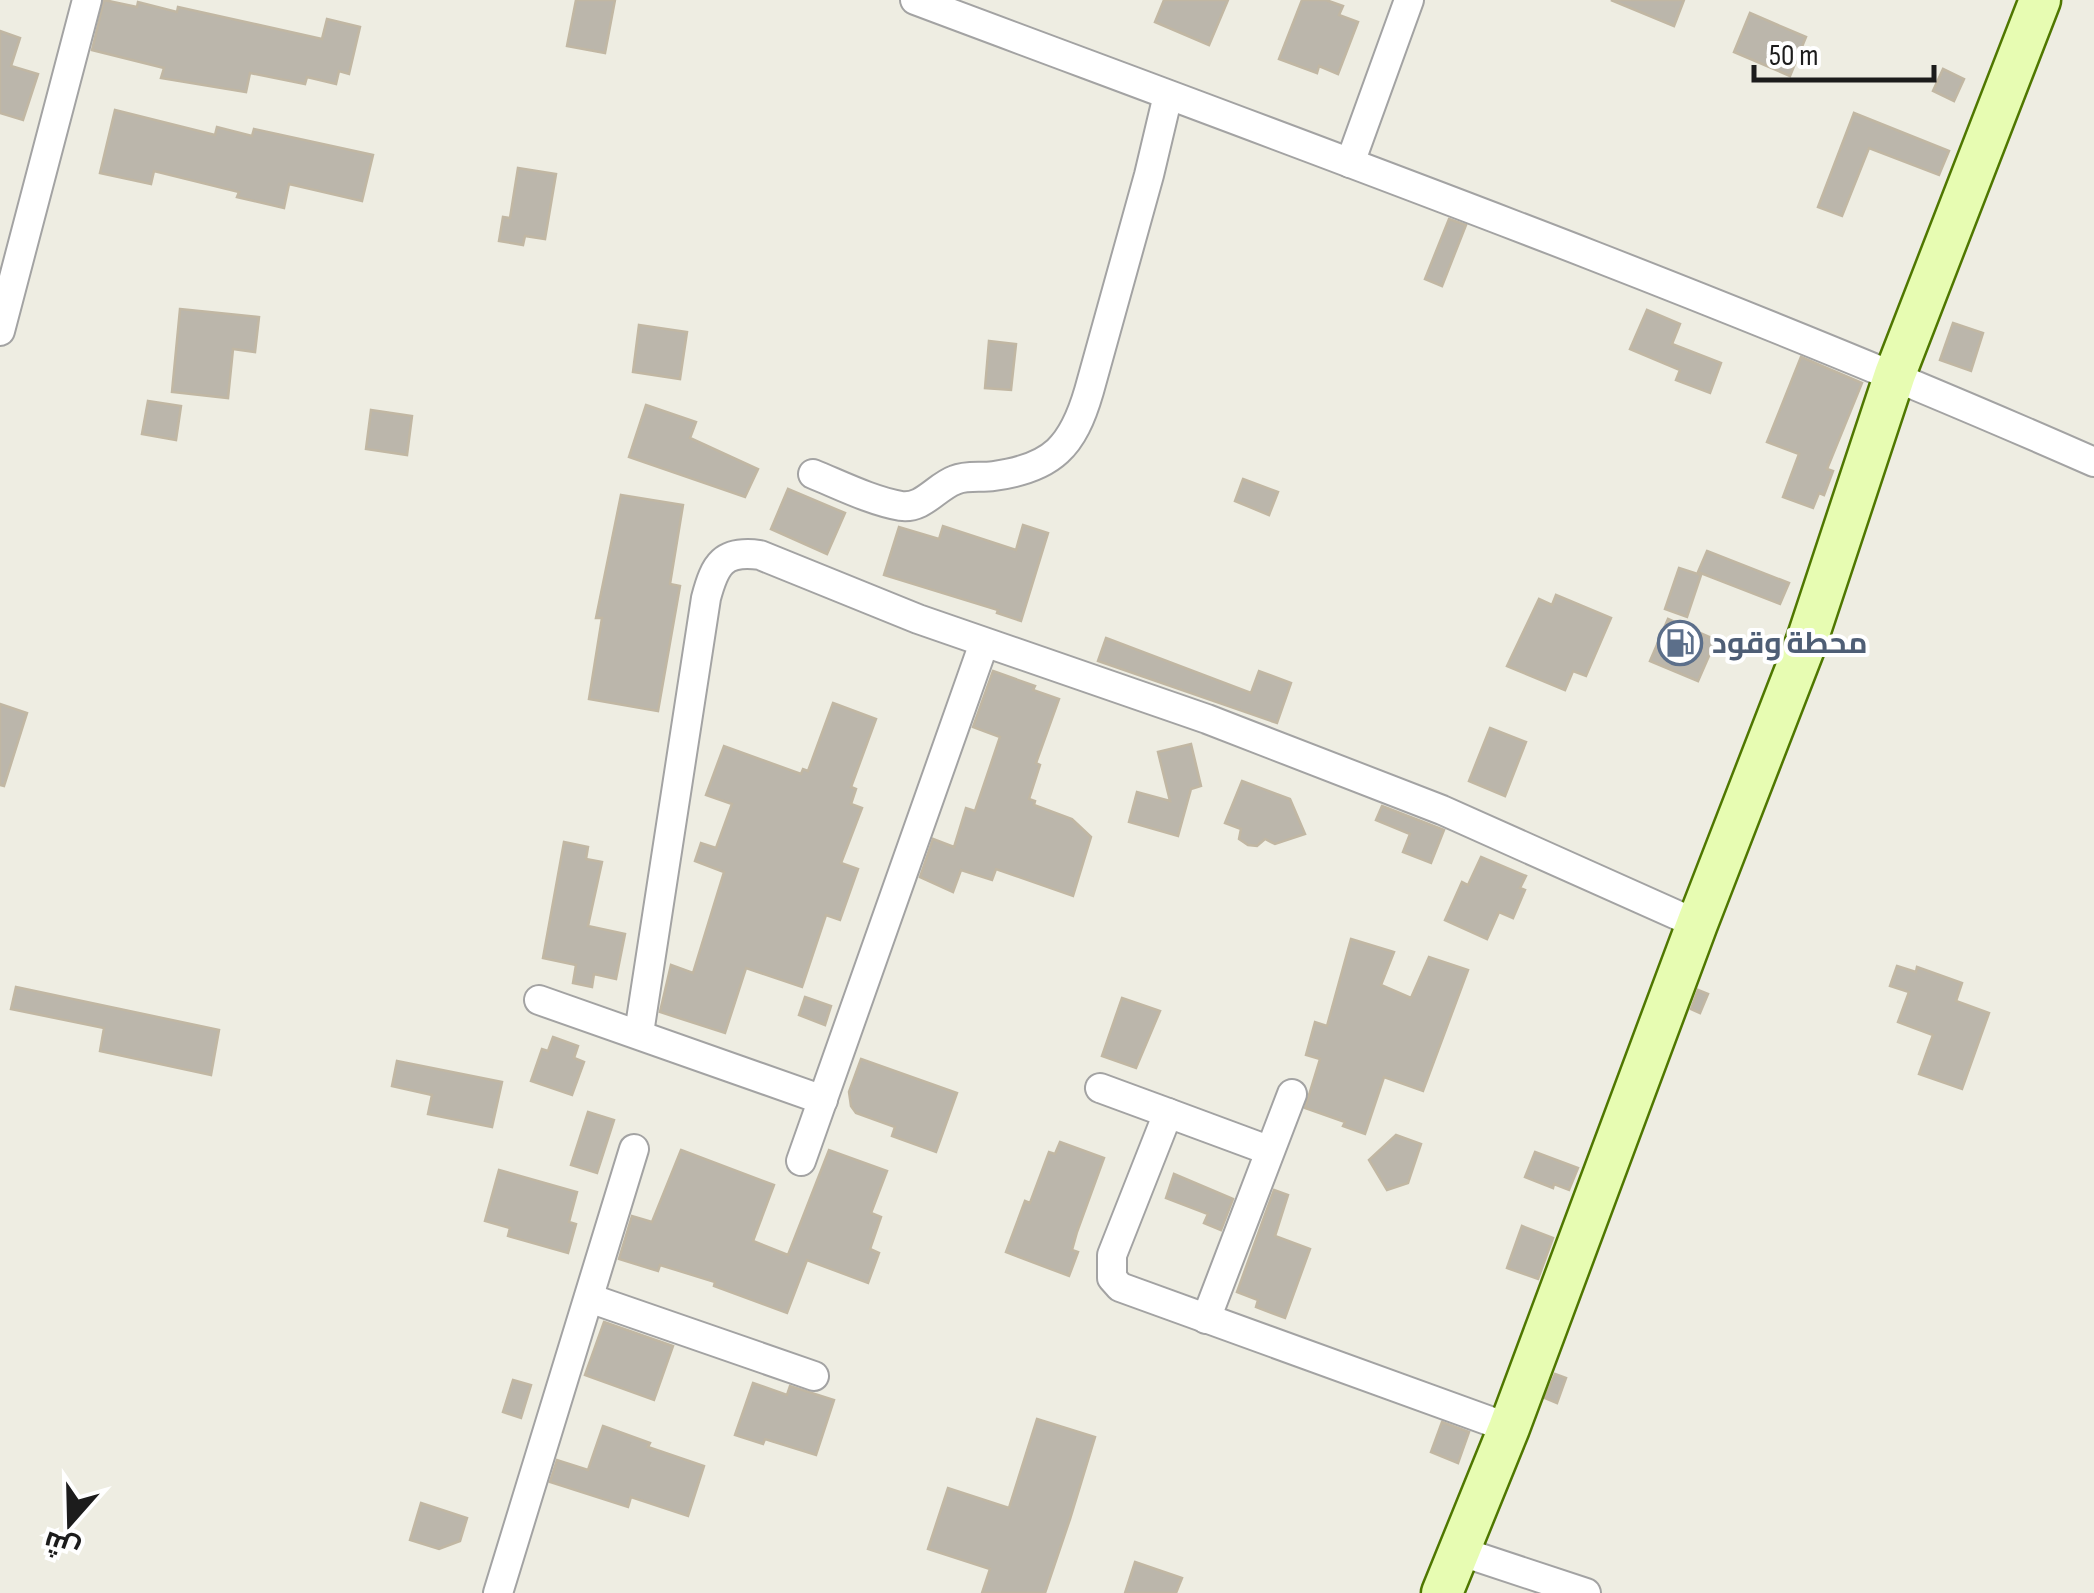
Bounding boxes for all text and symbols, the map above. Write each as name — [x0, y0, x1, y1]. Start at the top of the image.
scale bar — [1754, 20, 1934, 82]
text: 50 m — [1769, 38, 1818, 74]
fuel station icon: محطة وقود — [1657, 620, 1703, 666]
place label: محطة وقود — [1712, 626, 1868, 662]
north arrow — [20, 1473, 120, 1573]
text: ش — [39, 1523, 84, 1567]

